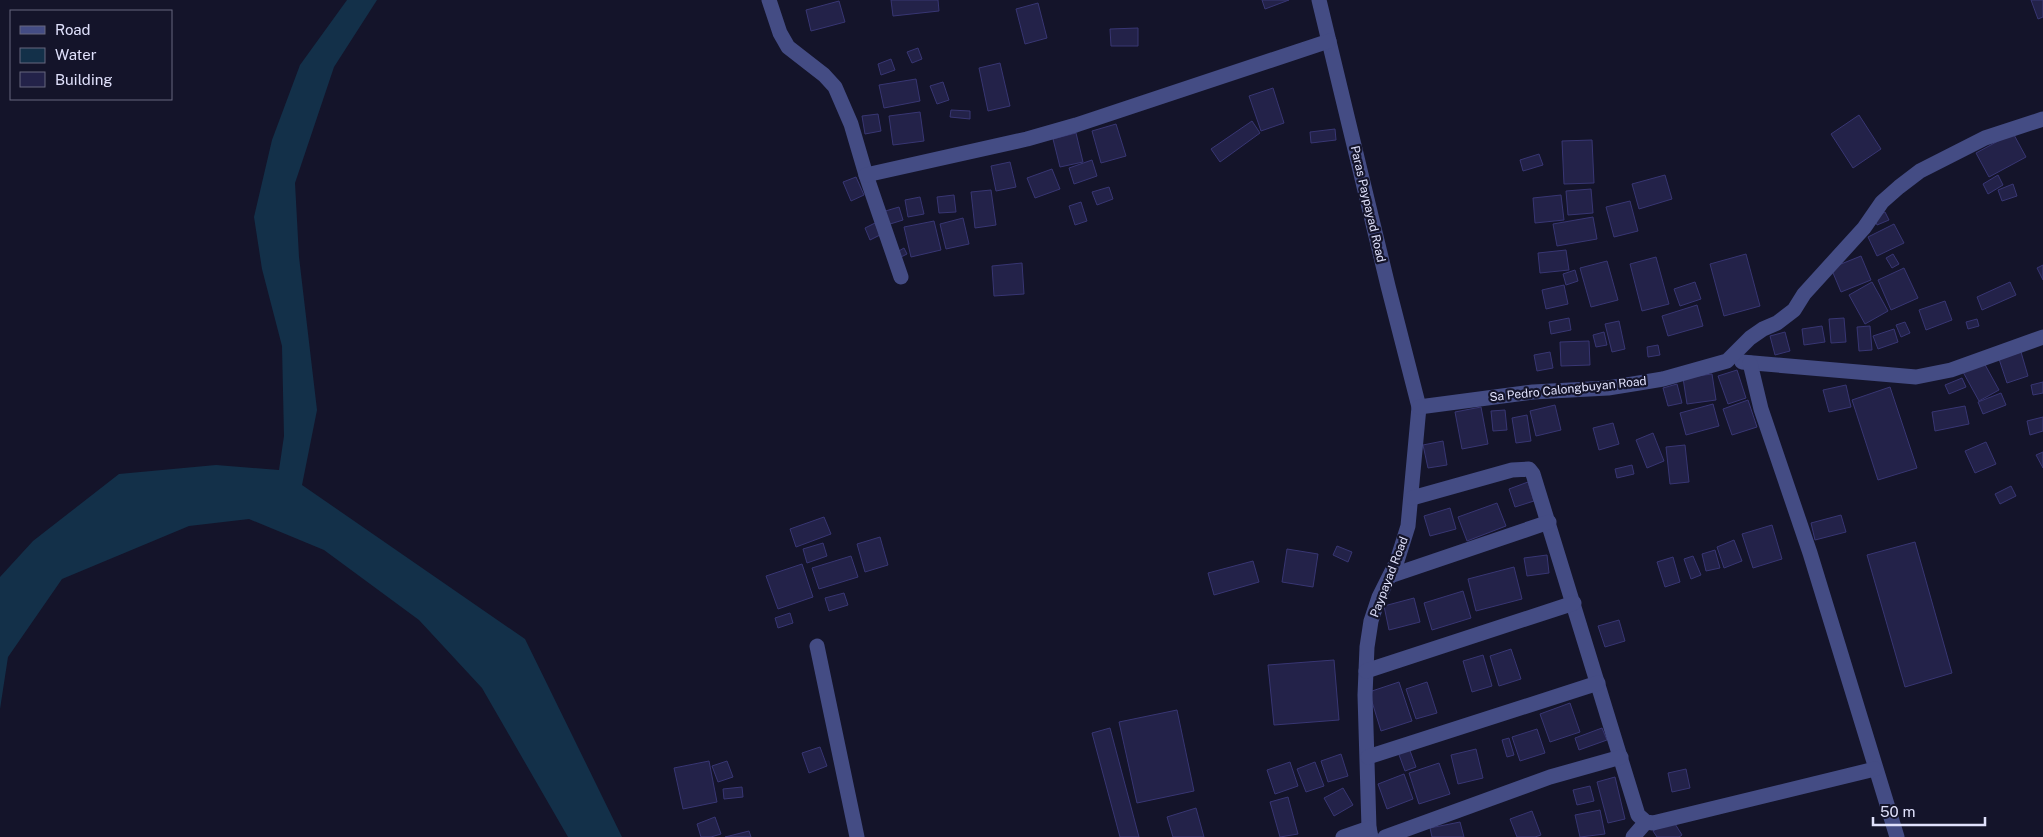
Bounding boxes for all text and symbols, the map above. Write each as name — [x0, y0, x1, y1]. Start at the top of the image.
legend — [10, 10, 172, 100]
text: Road — [55, 21, 91, 38]
text: Water — [55, 46, 97, 63]
text: Building — [55, 71, 113, 88]
street label: Paras Paypayad Road — [1348, 144, 1388, 264]
street label: Sa Pedro Calongbuyan Road — [1489, 374, 1647, 404]
street label: Paypayad Road — [1367, 535, 1411, 619]
scale bar — [1873, 794, 1986, 826]
text: 50 m — [1880, 803, 1915, 820]

